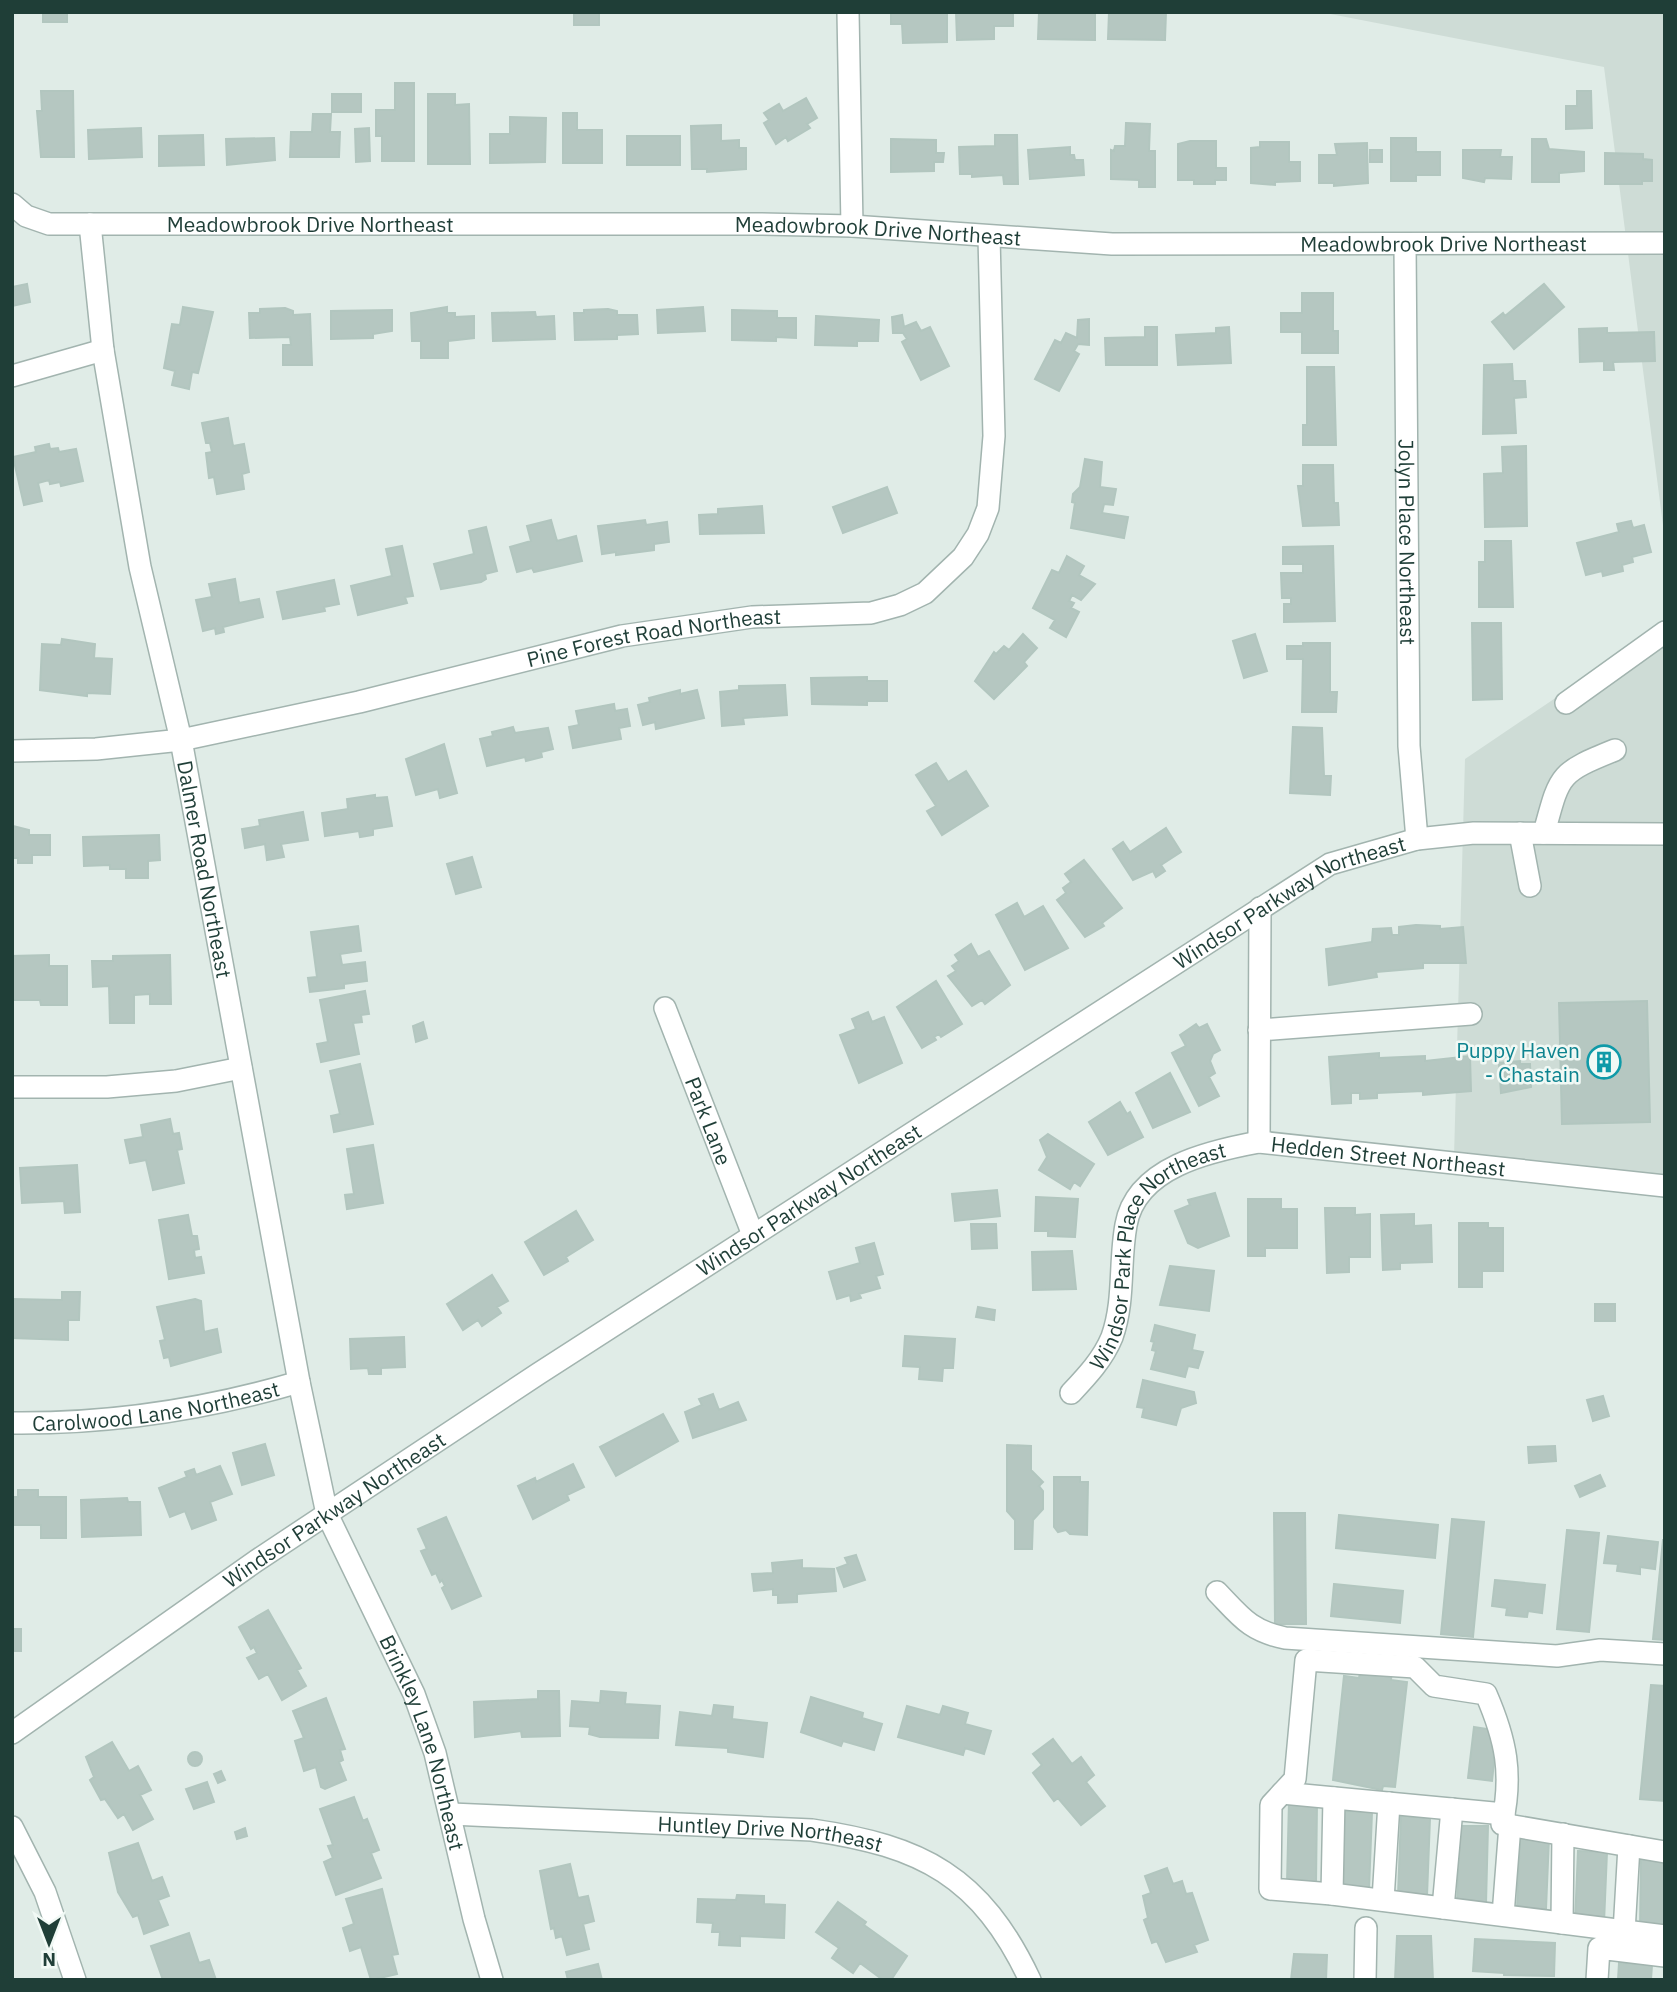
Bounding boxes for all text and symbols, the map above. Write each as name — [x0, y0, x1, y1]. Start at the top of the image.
street label: Meadowbrook Drive Northeast — [167, 210, 454, 238]
street label: Meadowbrook Drive Northeast — [735, 210, 1022, 252]
street label: Meadowbrook Drive Northeast — [1300, 229, 1587, 258]
street label: Jolyn Place Northeast — [1393, 439, 1422, 645]
street label: Pine Forest Road Northeast — [524, 602, 782, 673]
street label: Dalmer Road Northeast — [171, 758, 238, 980]
street label: Windsor Parkway Northeast — [1168, 829, 1409, 975]
place label: Puppy Haven - Chastain — [1456, 1036, 1580, 1088]
building icon: Puppy Haven - Chastain — [1585, 1043, 1623, 1081]
street label: Park Lane — [679, 1073, 739, 1169]
street label: Windsor Parkway Northeast — [691, 1117, 926, 1282]
street label: Hedden Street Northeast — [1270, 1129, 1507, 1183]
street label: Windsor Park Place Northeast — [1083, 1135, 1229, 1375]
street label: Carolwood Lane Northeast — [32, 1374, 282, 1437]
street label: Windsor Parkway Northeast — [217, 1425, 451, 1594]
street label: Brinkley Lane Northeast — [373, 1630, 471, 1853]
street label: Huntley Drive Northeast — [657, 1809, 886, 1858]
north arrow — [14, 1908, 84, 1978]
text: N — [42, 1948, 56, 1972]

